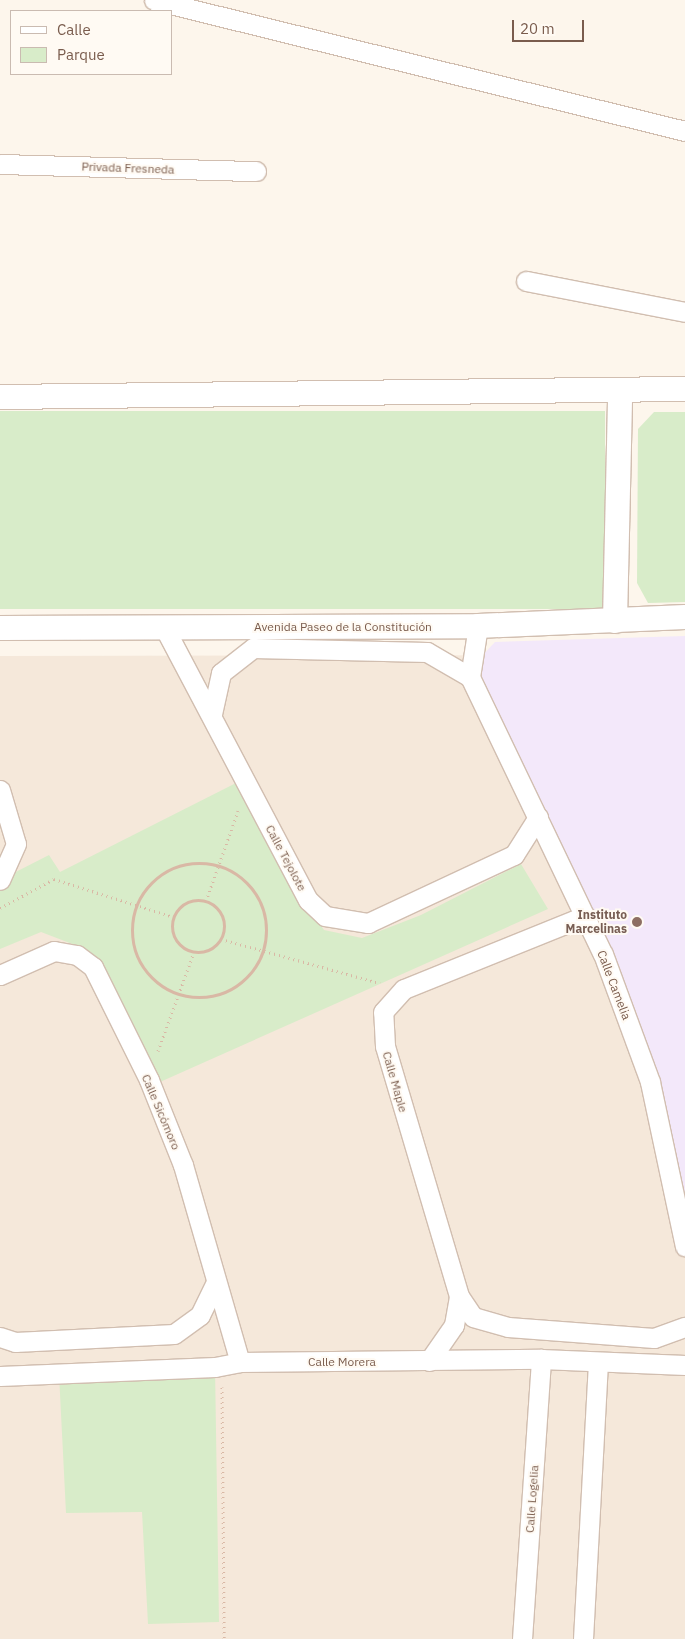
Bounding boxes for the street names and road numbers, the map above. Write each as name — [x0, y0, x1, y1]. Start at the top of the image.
street label: Privada Fresneda — [81, 159, 175, 177]
street label: Avenida Paseo de la Constitución — [254, 620, 432, 634]
street label: Calle Tejolote — [263, 822, 309, 894]
street label: Calle Camelia — [594, 948, 634, 1022]
street label: Calle Maple — [379, 1050, 411, 1114]
street label: Calle Sicómoro — [139, 1072, 183, 1152]
street label: Calle Morera — [308, 1355, 376, 1369]
street label: Calle Logelia — [522, 1465, 542, 1533]

